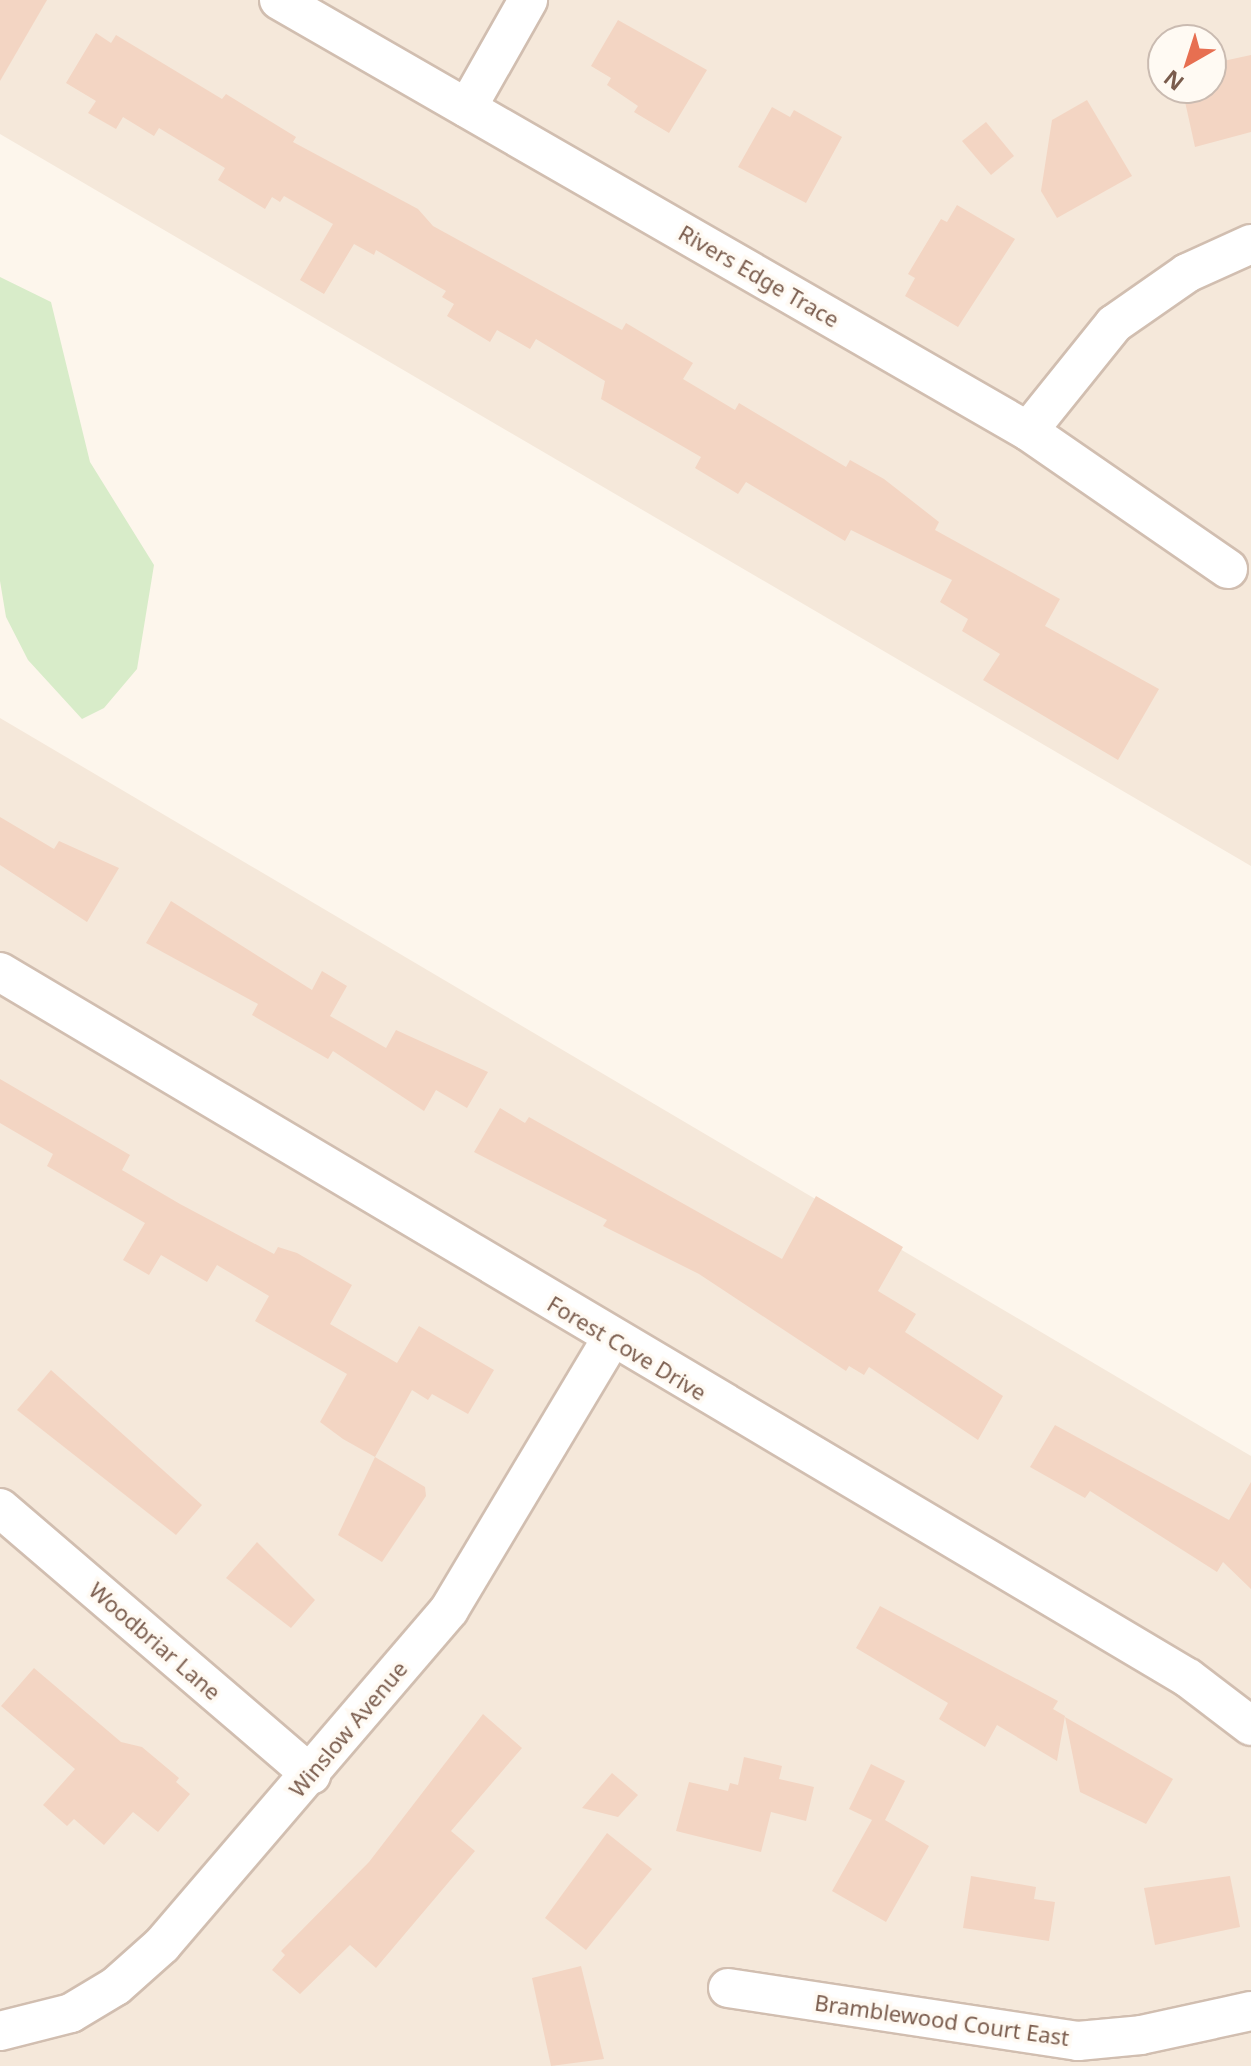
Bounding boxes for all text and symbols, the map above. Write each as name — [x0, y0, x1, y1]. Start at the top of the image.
north arrow — [1147, 24, 1227, 104]
text: N — [1157, 64, 1190, 98]
street label: Rivers Edge Trace — [674, 219, 844, 333]
street label: Forest Cove Drive — [543, 1290, 711, 1406]
street label: Woodbriar Lane — [84, 1577, 226, 1705]
street label: Winslow Avenue — [284, 1656, 412, 1802]
street label: Bramblewood Court East — [813, 1989, 1071, 2051]

